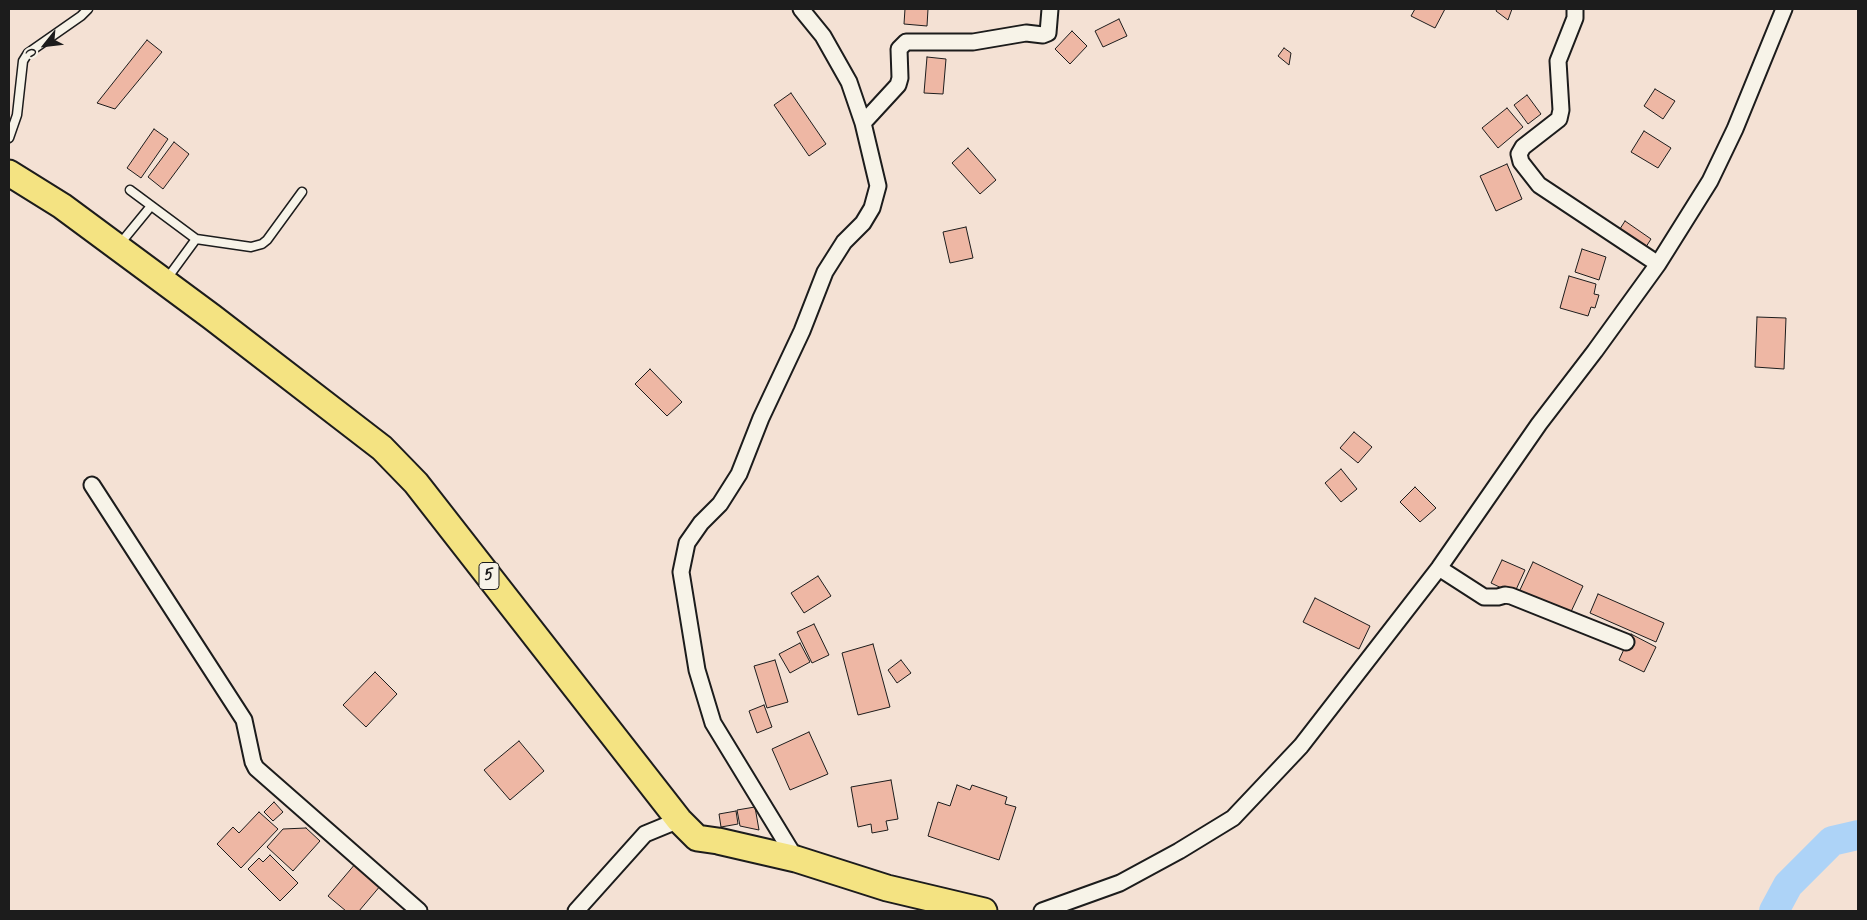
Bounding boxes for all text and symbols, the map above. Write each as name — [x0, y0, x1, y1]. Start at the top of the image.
north arrow — [20, 20, 70, 70]
text: U — [22, 44, 42, 61]
road number: 5 — [479, 562, 499, 590]

